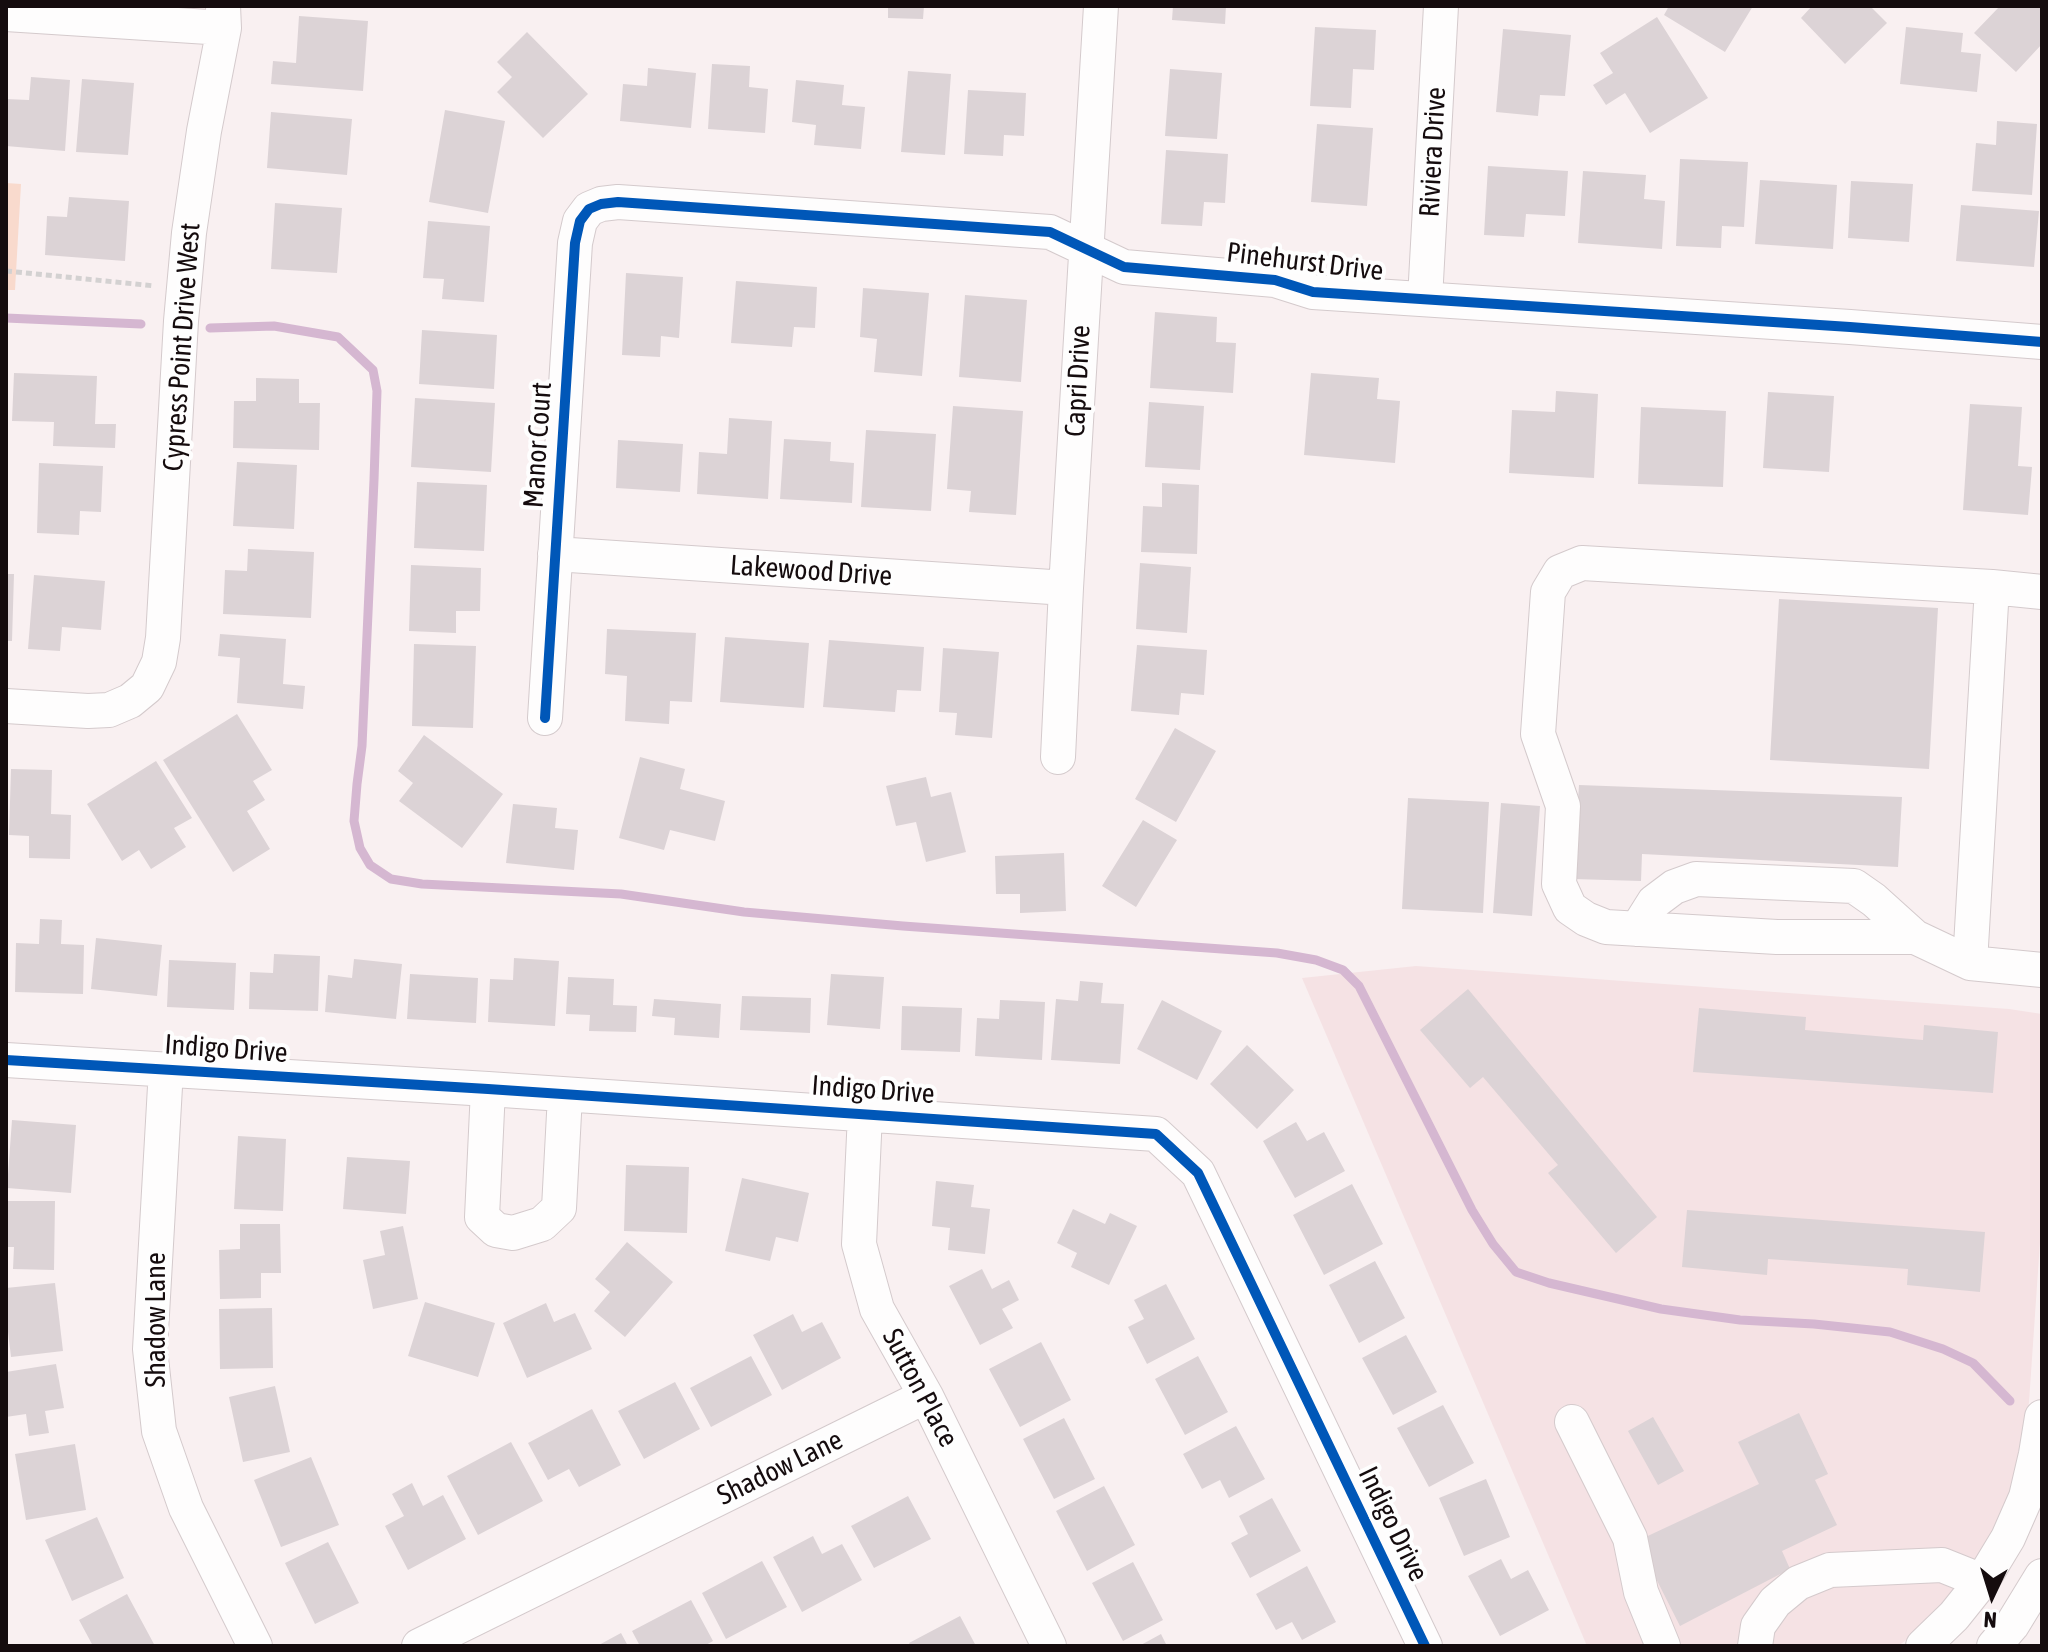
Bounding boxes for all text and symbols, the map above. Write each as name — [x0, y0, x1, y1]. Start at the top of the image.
street label: Riviera Drive — [1413, 86, 1453, 218]
street label: Cypress Point Drive West — [157, 222, 207, 472]
street label: Pinehurst Drive — [1225, 236, 1385, 288]
street label: Capri Drive — [1058, 324, 1098, 438]
street label: Manor Court — [517, 381, 559, 509]
street label: Lakewood Drive — [729, 549, 893, 593]
street label: Indigo Drive — [163, 1028, 289, 1070]
street label: Indigo Drive — [810, 1069, 936, 1111]
street label: Shadow Lane — [139, 1252, 173, 1388]
street label: Sutton Place — [875, 1323, 965, 1453]
street label: Shadow Lane — [712, 1423, 848, 1513]
street label: Indigo Drive — [1351, 1461, 1435, 1587]
north arrow — [1952, 1556, 2032, 1636]
text: N — [1983, 1607, 1998, 1633]

